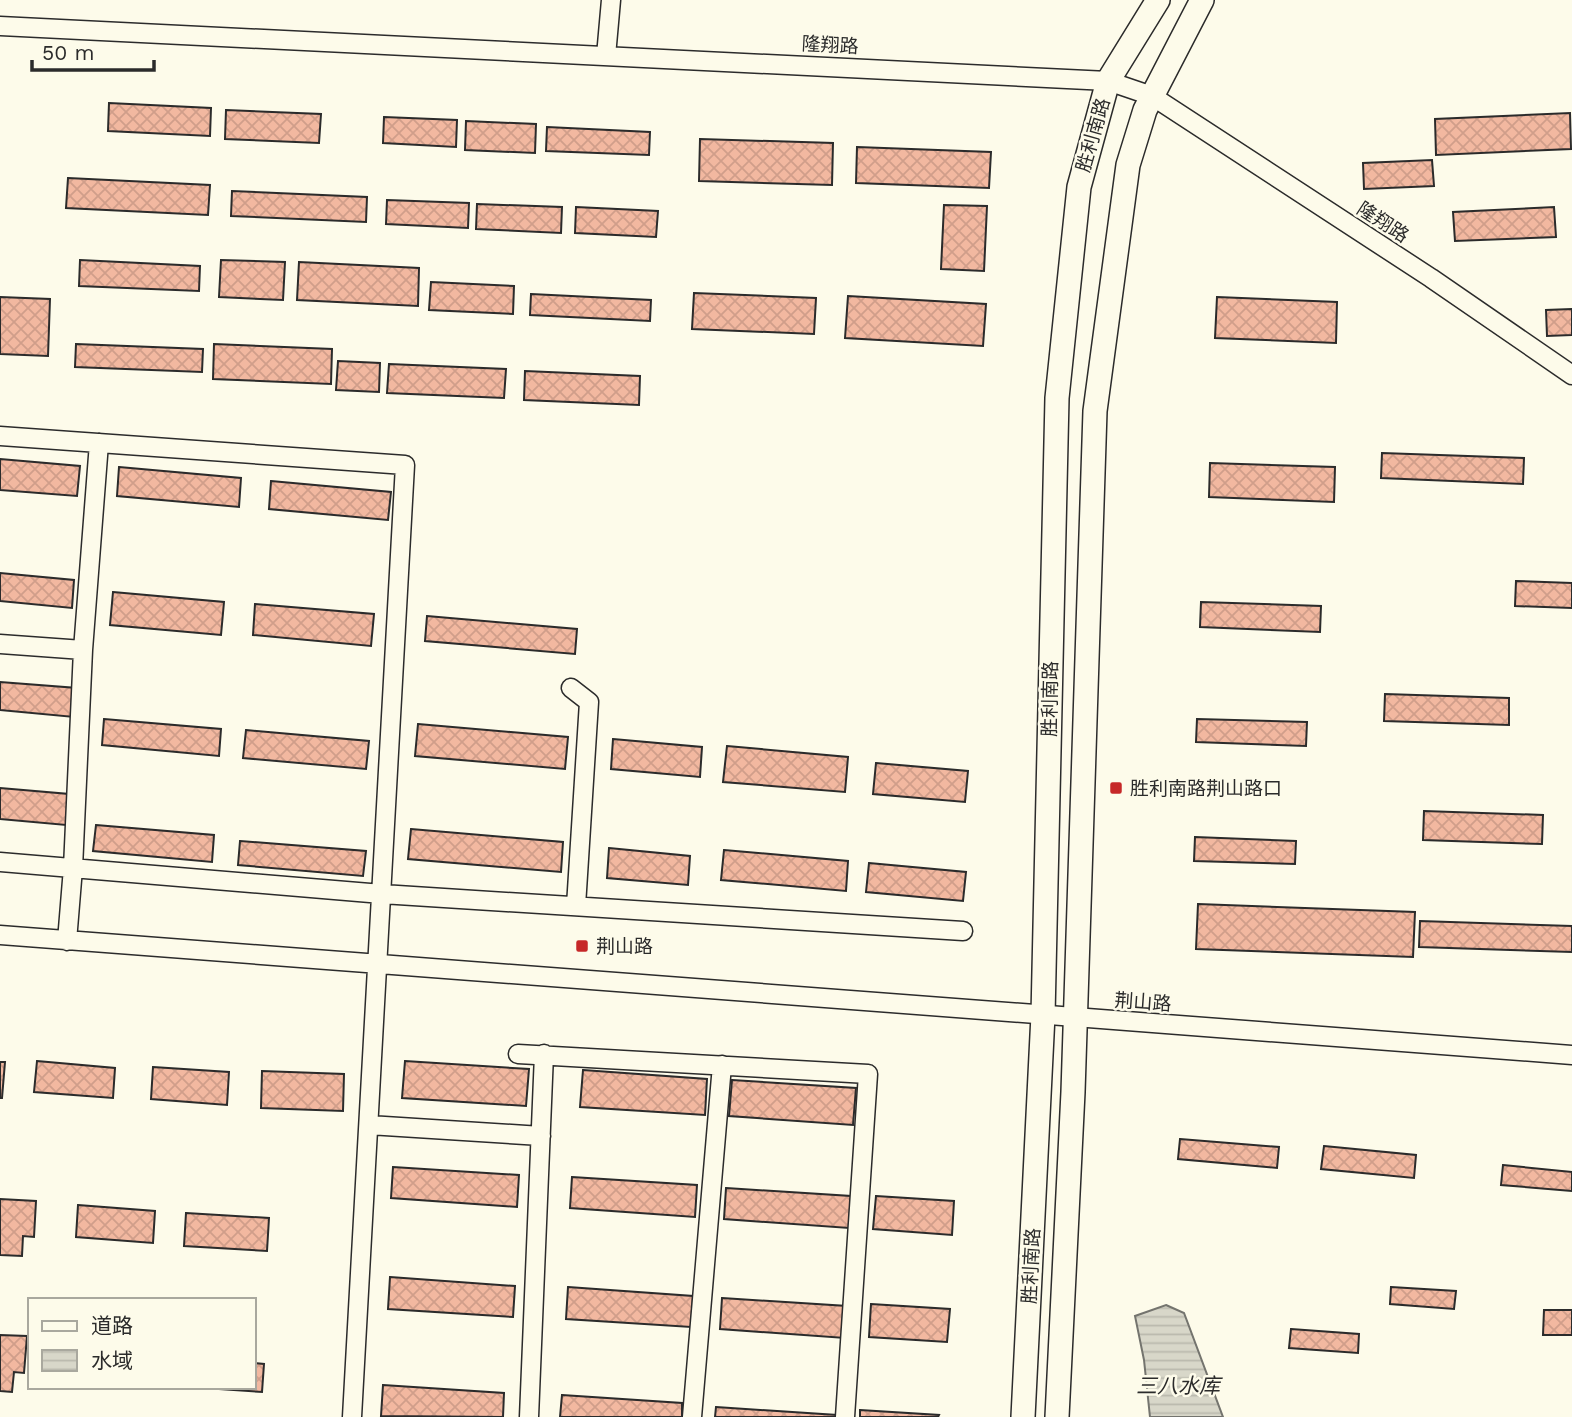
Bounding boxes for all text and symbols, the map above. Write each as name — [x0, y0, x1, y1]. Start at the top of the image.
scale bar — [32, 28, 154, 72]
street label: 隆翔路 — [801, 32, 859, 58]
text: 50 m — [42, 40, 94, 65]
street label: 胜利南路 — [1071, 95, 1115, 175]
street label: 隆翔路 — [1353, 197, 1413, 247]
street label: 胜利南路 — [1038, 661, 1062, 737]
place label: 胜利南路荆山路口 — [1130, 777, 1282, 800]
marker: 胜利南路荆山路口 — [1108, 780, 1124, 796]
place label: 荆山路 — [596, 935, 653, 958]
marker: 荆山路 — [574, 938, 590, 954]
street label: 荆山路 — [1114, 989, 1172, 1015]
street label: 胜利南路 — [1018, 1227, 1044, 1305]
legend — [28, 1298, 256, 1389]
text: 道路 — [91, 1313, 133, 1338]
text: 水域 — [91, 1348, 133, 1373]
water label: 三八水库 — [1136, 1373, 1223, 1398]

